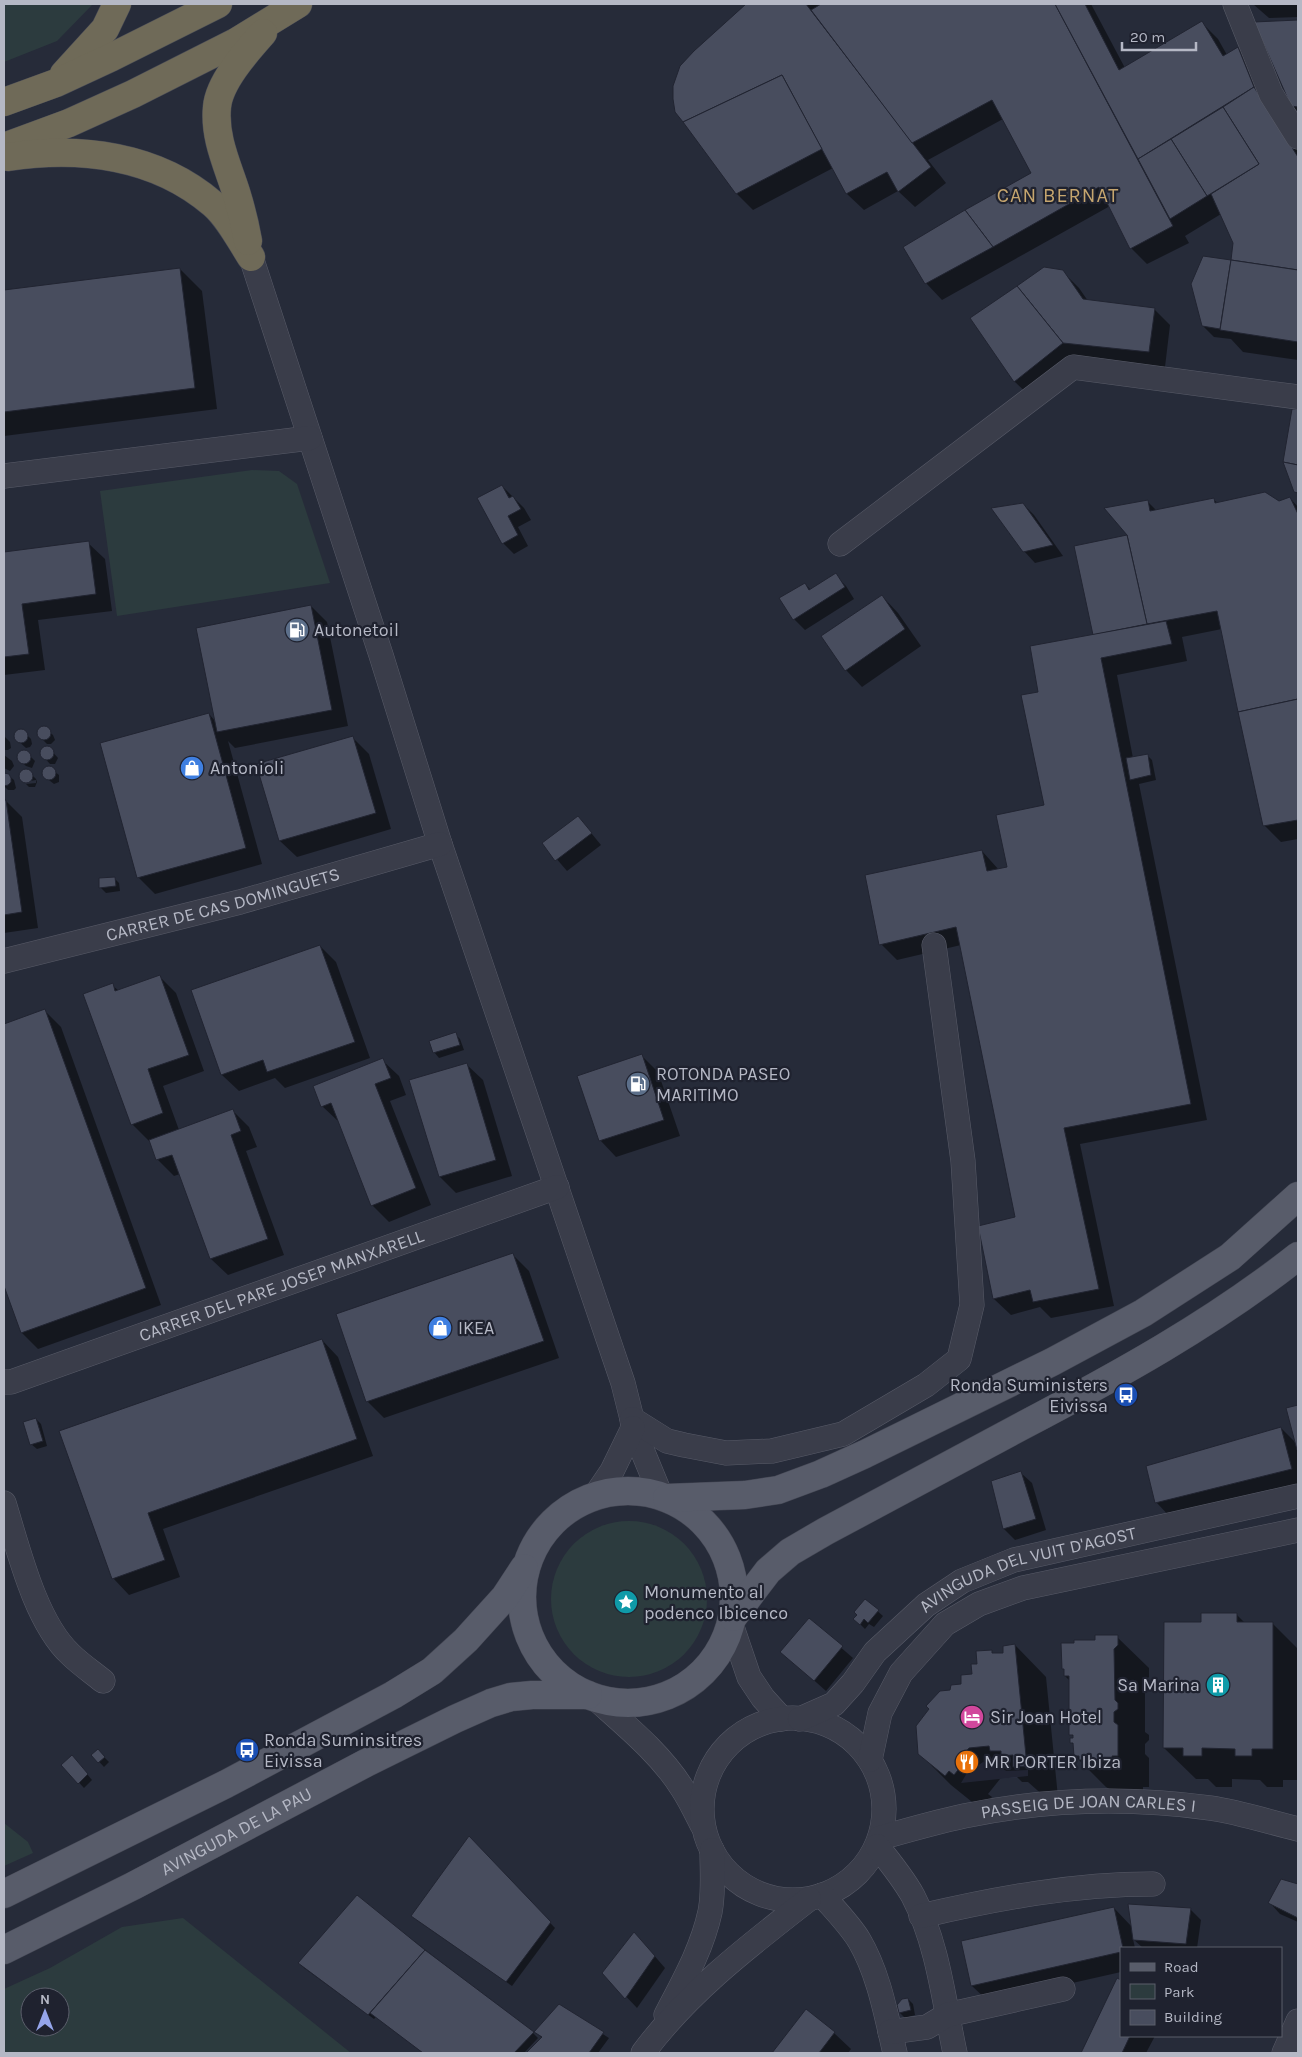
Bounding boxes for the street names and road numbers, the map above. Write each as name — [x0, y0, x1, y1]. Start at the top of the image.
street label: CARRER DE CAS DOMINGUETS — [104, 863, 342, 946]
street label: CARRER DEL PARE JOSEP MANXARELL — [136, 1224, 427, 1346]
street label: AVINGUDA DEL VUIT D'AGOST — [914, 1522, 1138, 1617]
street label: AVINGUDA DE LA PAU — [157, 1782, 316, 1880]
street label: PASSEIG DE JOAN CARLES I — [979, 1790, 1197, 1823]

